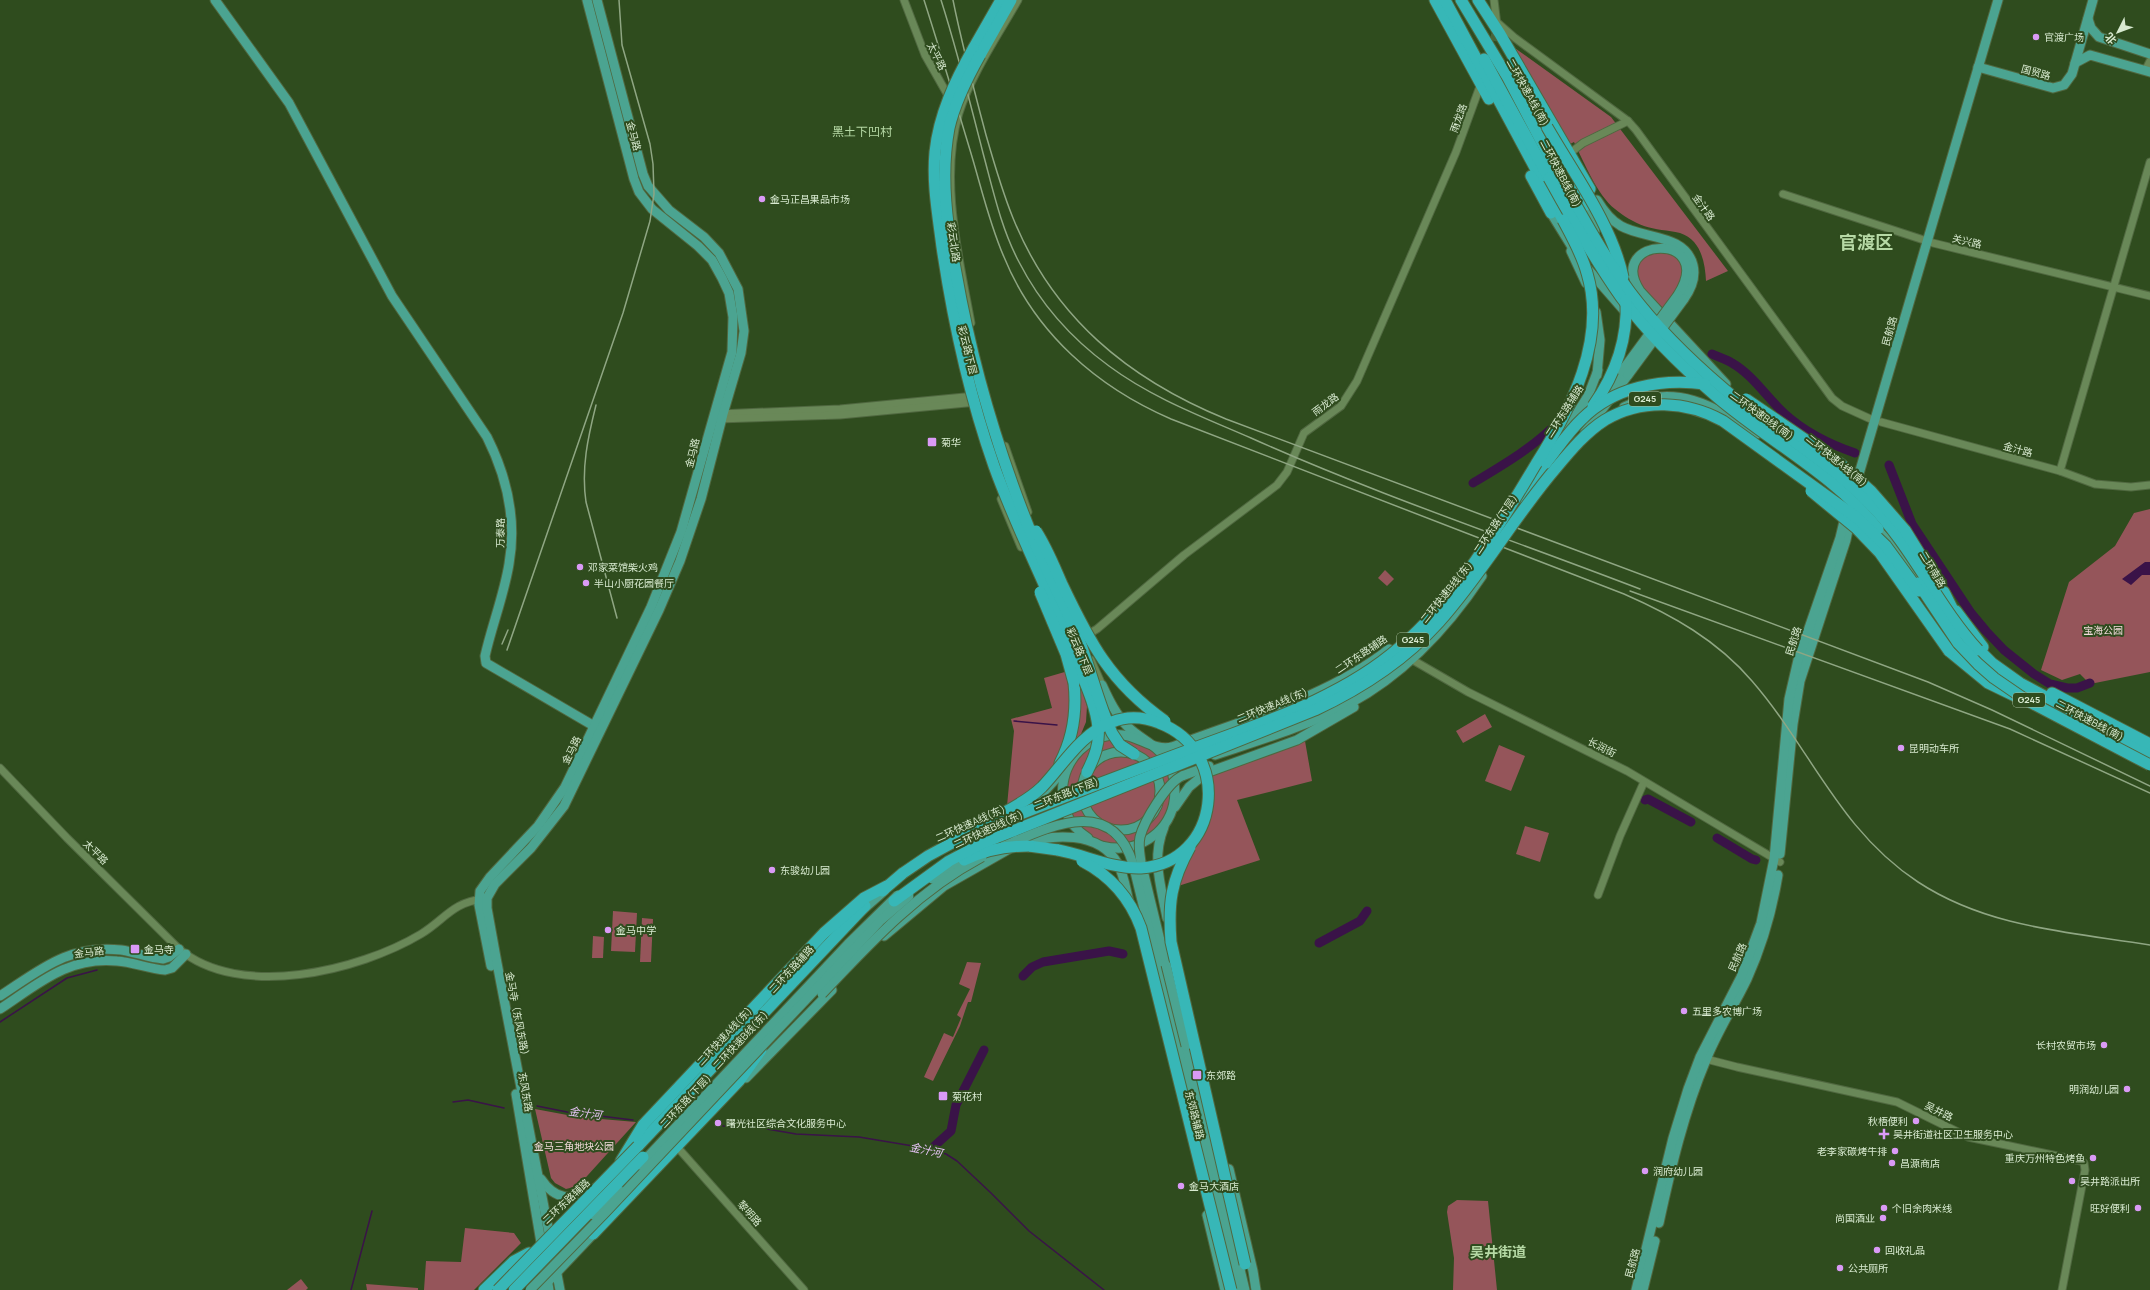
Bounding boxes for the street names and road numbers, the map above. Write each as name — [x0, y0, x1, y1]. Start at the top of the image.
street label: 太平路 — [924, 39, 950, 73]
street label: 二环快速A线(南) — [1504, 56, 1552, 128]
street label: 国贸路 — [2020, 61, 2052, 83]
street label: 雨龙路 — [1446, 102, 1470, 134]
street label: 金马路 — [623, 120, 645, 152]
street label: 二环快速B线(南) — [1537, 137, 1585, 209]
street label: 金汁路 — [1690, 191, 1718, 223]
street label: 彩云北路 — [944, 221, 964, 263]
street label: 关兴路 — [1951, 231, 1983, 251]
street label: 民航路 — [1878, 315, 1900, 347]
street label: 彩云路下层 — [955, 324, 981, 376]
street label: 二环东路辅路 — [1542, 382, 1586, 440]
street label: 二环快速B线(南) — [1728, 387, 1796, 443]
street label: 雨龙路 — [1309, 389, 1341, 419]
road number: G245 — [1629, 392, 1661, 406]
street label: 二环快速A线(南) — [1804, 431, 1870, 489]
street label: 金马路 — [682, 437, 702, 469]
street label: 金汁路 — [2002, 438, 2034, 460]
street label: 二环东路(下层) — [1470, 492, 1520, 556]
street label: 万泰路 — [493, 518, 507, 548]
street label: 二环南路 — [1917, 548, 1949, 590]
street label: 二环快速B线(东) — [1417, 559, 1475, 625]
street label: 彩云路下层 — [1064, 625, 1096, 677]
street label: 民航路 — [1782, 625, 1804, 657]
street label: 二环东路辅路 — [1332, 631, 1390, 677]
road number: G245 — [1397, 633, 1429, 647]
street label: 二环快速A线(东) — [1235, 684, 1309, 726]
road number: G245 — [2013, 693, 2045, 707]
street label: 二环快速B线(南) — [2054, 696, 2126, 744]
street label: 金马路 — [558, 733, 584, 767]
street label: 长润街 — [1585, 734, 1619, 760]
street label: 二环东路(下层) — [1032, 774, 1100, 812]
street label: 二环快速A线(东) — [933, 801, 1007, 845]
street label: 二环快速B线(东) — [951, 807, 1025, 851]
street label: 太平路 — [80, 836, 112, 868]
street label: 民航路 — [1725, 940, 1749, 974]
street label: 二环东路辅路 — [765, 942, 817, 996]
street label: 金马路 — [73, 943, 105, 961]
street label: 金马寺（东风东路） — [503, 970, 533, 1062]
street label: 二环快速A线(东) — [693, 1004, 755, 1068]
street label: 二环快速B线(东) — [709, 1008, 771, 1072]
street label: 东风东路 — [516, 1071, 536, 1113]
street label: 二环东路(下层) — [657, 1071, 713, 1131]
street label: 东郊路辅路 — [1182, 1089, 1208, 1141]
street label: 吴井路 — [1922, 1098, 1956, 1124]
street label: 二环东路辅路 — [539, 1175, 593, 1227]
street label: 黎明路 — [735, 1197, 765, 1229]
street label: 民航路 — [1621, 1247, 1643, 1279]

